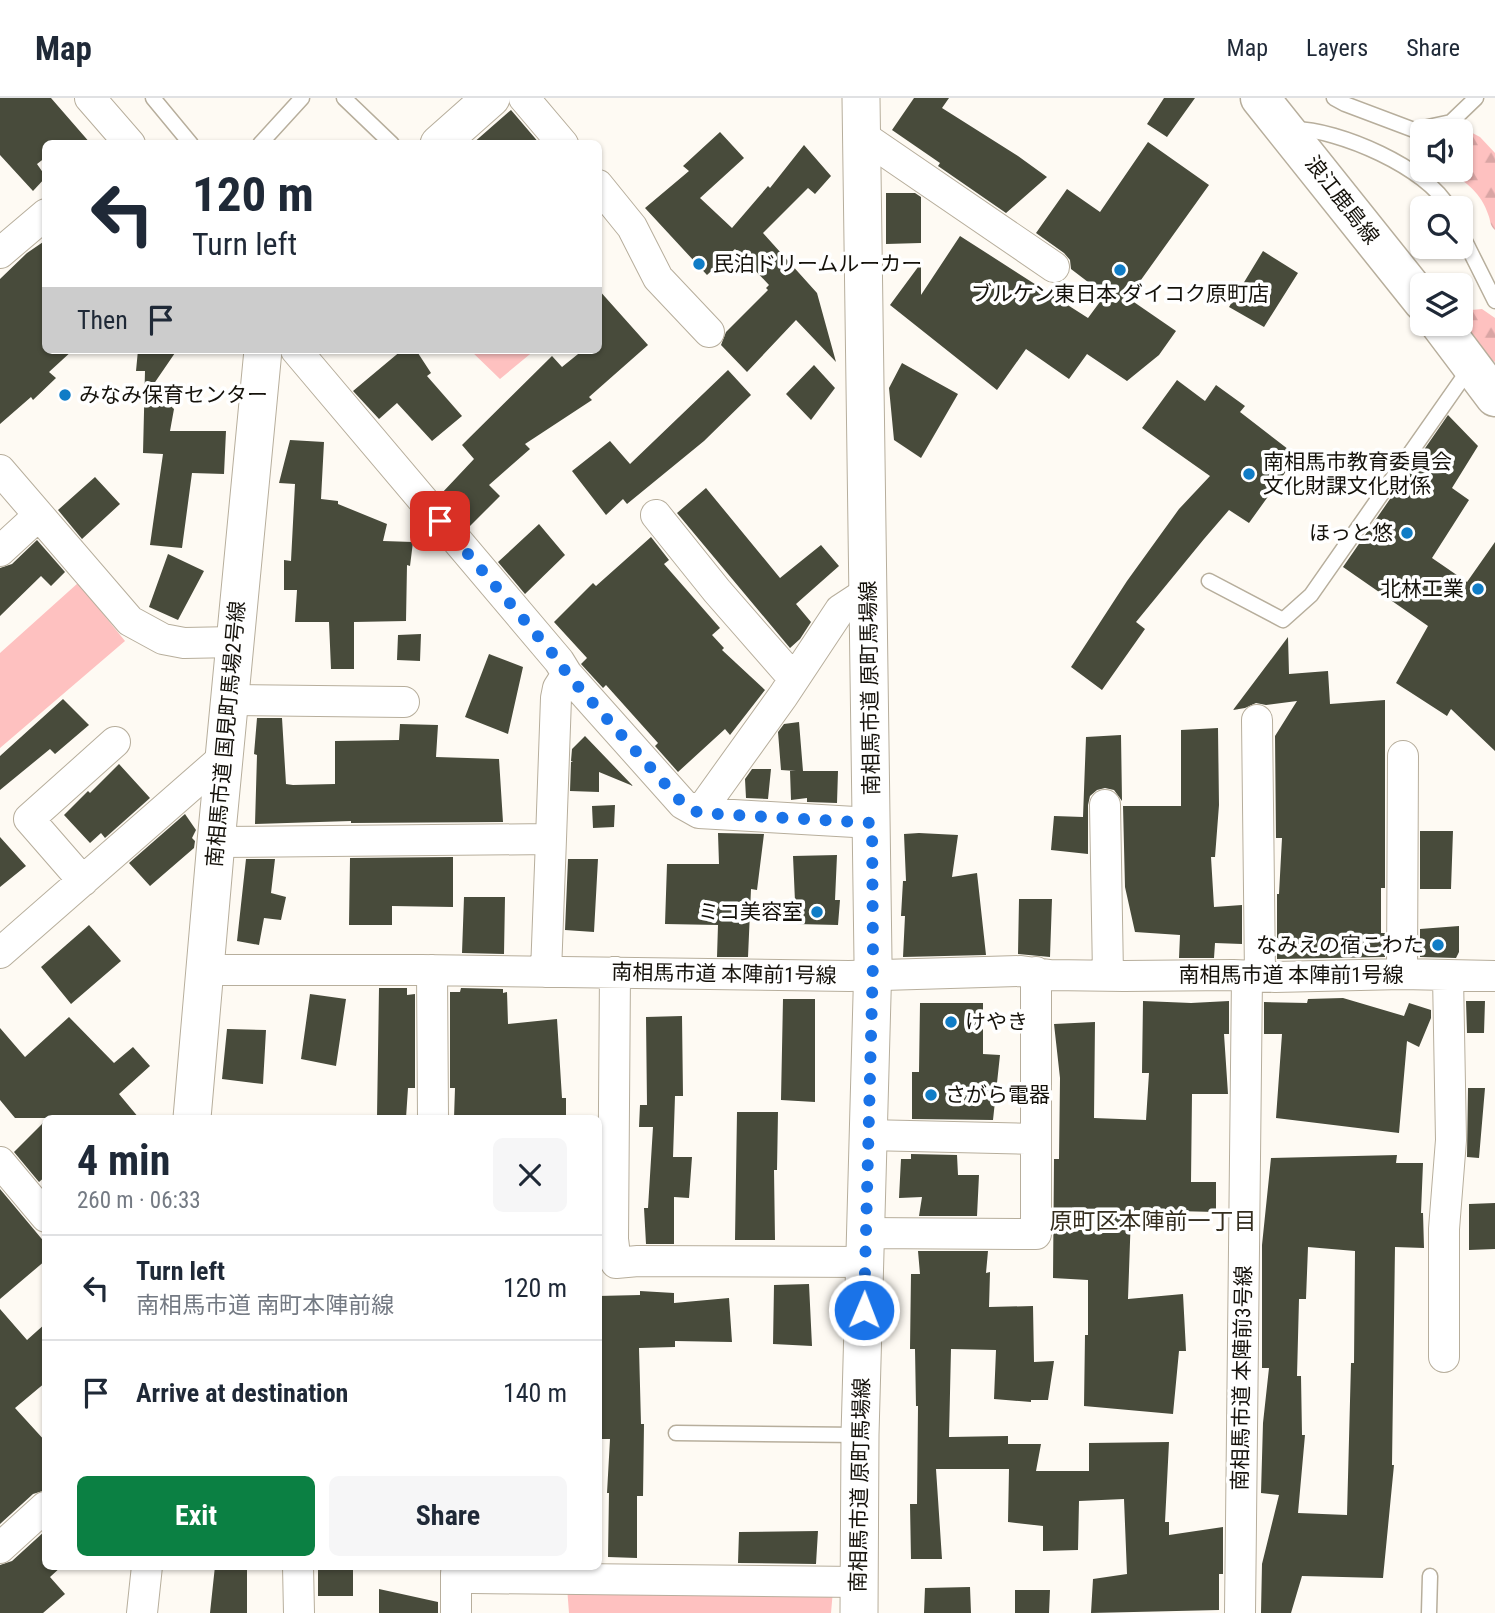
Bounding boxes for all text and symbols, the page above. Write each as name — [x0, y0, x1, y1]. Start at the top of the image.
text: Map — [35, 29, 92, 68]
text: Map — [1227, 34, 1268, 62]
text: Layers — [1306, 34, 1368, 62]
text: Share — [1406, 34, 1460, 62]
map controls — [1410, 119, 1473, 336]
button: sound — [1410, 119, 1473, 182]
street label: 浪江鹿島線 — [1300, 151, 1384, 249]
text: 120 m — [192, 166, 314, 223]
icon: left — [77, 168, 168, 259]
button: search — [1410, 196, 1473, 259]
text: Turn left — [192, 225, 297, 263]
place label: 民泊ドリームルーカー — [713, 252, 922, 276]
marker: 民泊ドリームルーカー — [691, 256, 707, 272]
marker: ブルケン東日本 ダイコク原町店 — [1112, 262, 1128, 278]
button: layers — [1410, 273, 1473, 336]
place label: ブルケン東日本 ダイコク原町店 — [971, 282, 1269, 306]
icon: arrive — [142, 301, 180, 339]
text: Then — [77, 305, 128, 335]
place label: みなみ保育センター — [79, 383, 268, 407]
marker: みなみ保育センター — [57, 387, 73, 403]
place label: 南相馬市教育委員会 文化財課文化財係 — [1263, 450, 1452, 498]
marker: 南相馬市教育委員会 文化財課文化財係 — [1241, 466, 1257, 482]
pin — [410, 491, 470, 551]
icon: arrive — [421, 502, 459, 540]
place label: ほっと悠 — [1309, 521, 1393, 545]
marker: ほっと悠 — [1399, 525, 1415, 541]
place label: 北林工業 — [1380, 577, 1464, 601]
street label: 南相馬市道 原町馬場線 — [856, 580, 884, 796]
marker: 北林工業 — [1470, 581, 1486, 597]
street label: 南相馬市道 国見町馬場2号線 — [202, 600, 250, 868]
place label: ミコ美容室 — [698, 900, 803, 924]
marker: ミコ美容室 — [809, 904, 825, 920]
place label: なみえの宿こわた — [1256, 933, 1424, 957]
marker: なみえの宿こわた — [1430, 937, 1446, 953]
street label: 南相馬市道 本陣前1号線 — [611, 960, 837, 988]
street label: 南相馬市道 本陣前1号線 — [1178, 963, 1404, 987]
place label: けやき — [965, 1010, 1028, 1034]
marker: けやき — [943, 1014, 959, 1030]
place label: さがら電器 — [945, 1083, 1050, 1107]
marker: さがら電器 — [923, 1087, 939, 1103]
text: 4 min — [77, 1136, 170, 1185]
button: close — [493, 1138, 567, 1212]
text: 260 m · 06:33 — [77, 1187, 201, 1214]
district label: 原町区本陣前一丁目 — [1050, 1208, 1257, 1235]
text: Turn left — [136, 1256, 225, 1286]
street label: 南相馬市道 本陣前3号線 — [1228, 1265, 1256, 1491]
icon: left — [77, 1269, 115, 1307]
text: 120 m — [503, 1273, 567, 1303]
position arrow — [827, 1273, 901, 1347]
text: 南相馬市道 南町本陣前線 — [136, 1292, 394, 1319]
icon: arrive — [77, 1374, 115, 1412]
street label: 南相馬市道 原町馬場線 — [846, 1377, 874, 1593]
text: Arrive at destination — [136, 1378, 348, 1408]
text: 140 m — [503, 1378, 567, 1408]
button: Exit — [77, 1476, 315, 1556]
button: Share — [329, 1476, 567, 1556]

